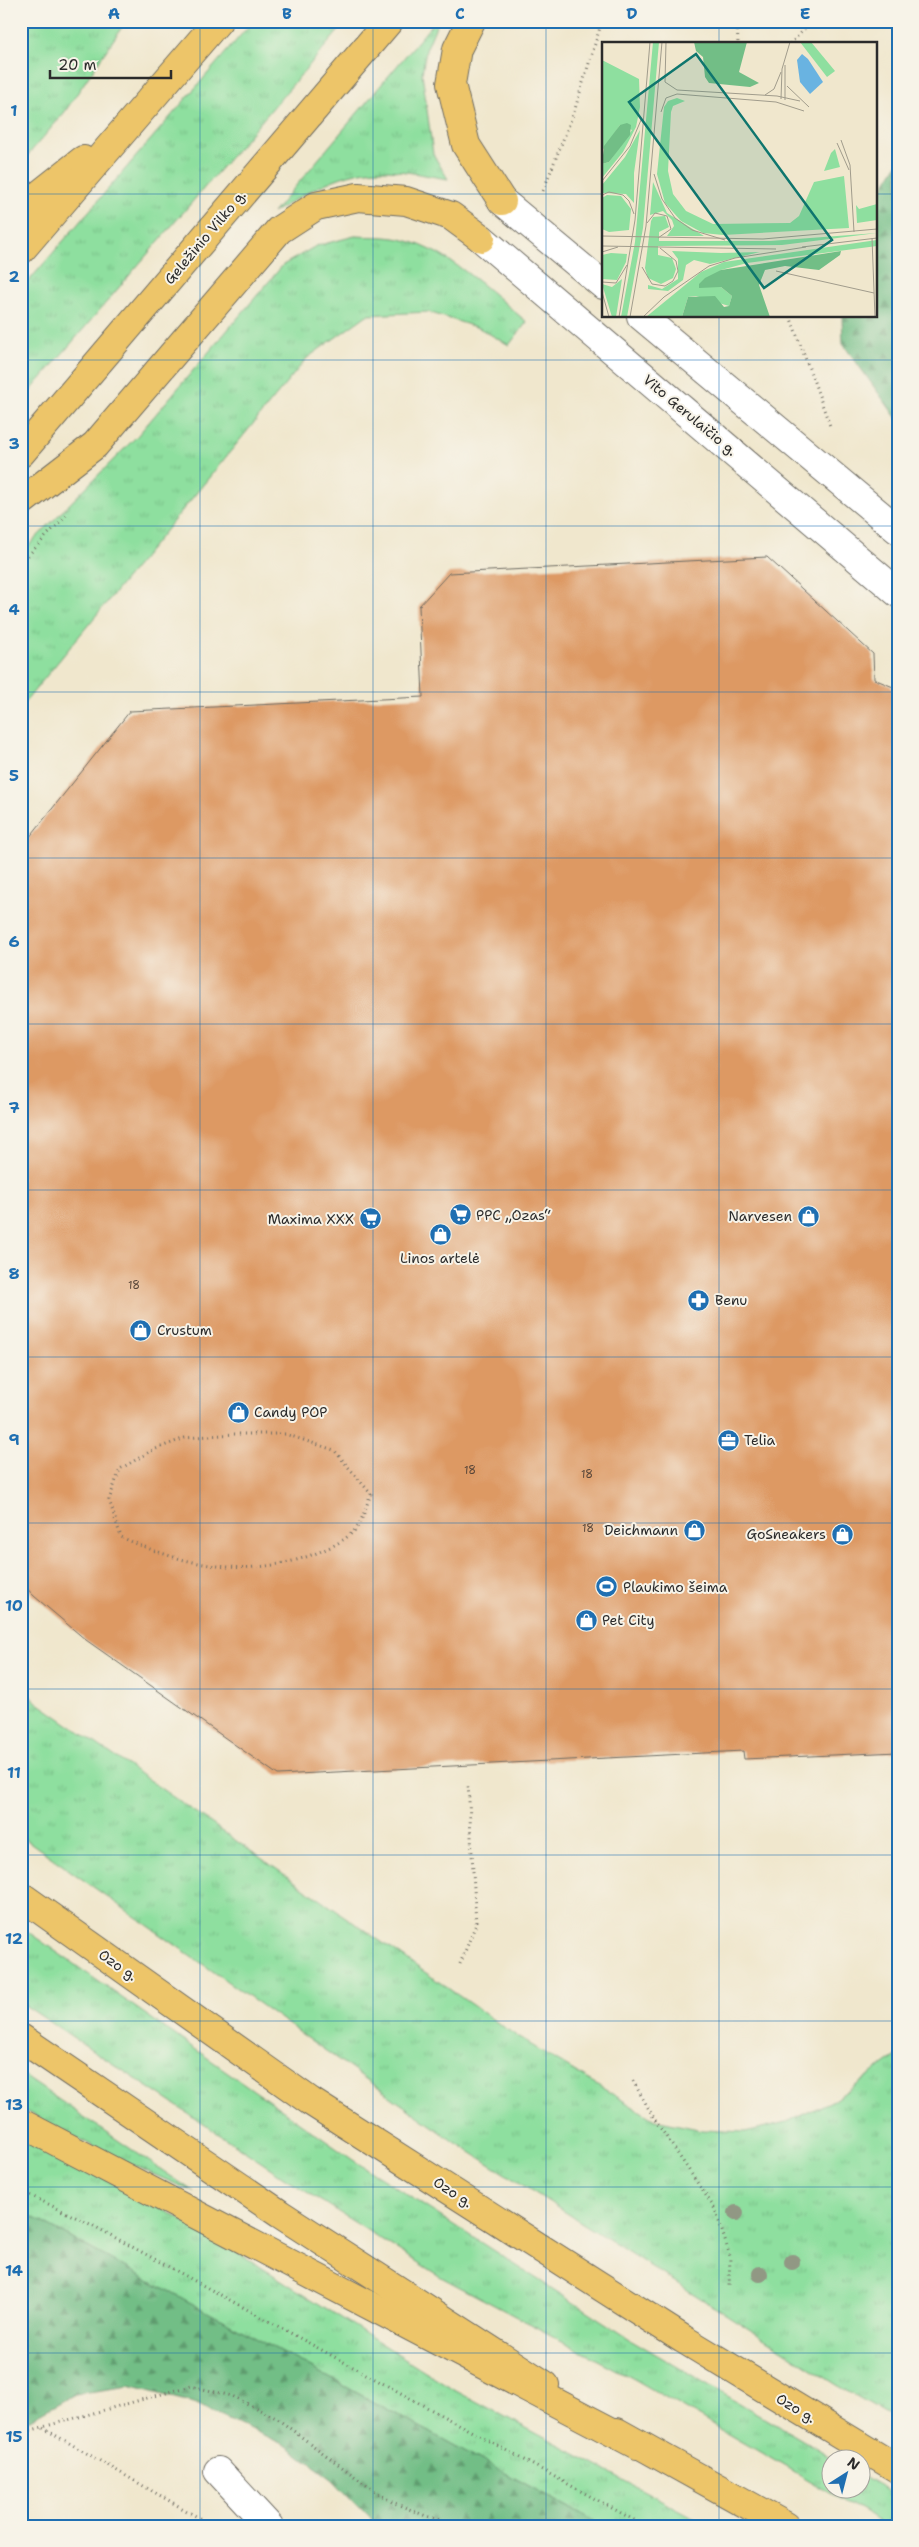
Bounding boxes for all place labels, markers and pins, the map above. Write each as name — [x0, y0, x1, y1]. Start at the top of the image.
supermarket icon: PPC „Ozas“ — [448, 1203, 472, 1227]
shop icon: Narvesen — [796, 1204, 820, 1228]
place label: PPC „Ozas“ — [476, 1206, 551, 1224]
supermarket icon: Maxima XXX — [358, 1207, 382, 1231]
place label: Narvesen — [728, 1207, 792, 1225]
place label: Maxima XXX — [268, 1210, 354, 1228]
shop icon: Linos artelė — [428, 1223, 452, 1247]
place label: Linos artelė — [400, 1249, 480, 1267]
pharmacy icon: Benu — [687, 1288, 711, 1312]
place label: Benu — [715, 1291, 747, 1309]
shop icon: Crustum — [129, 1318, 153, 1342]
place label: Crustum — [157, 1321, 212, 1339]
shop icon: Candy POP — [226, 1400, 250, 1424]
place label: Candy POP — [254, 1403, 327, 1421]
office icon: Telia — [716, 1428, 740, 1452]
place label: Telia — [744, 1431, 776, 1449]
shop icon: Deichmann — [682, 1518, 706, 1542]
place label: Deichmann — [604, 1521, 678, 1539]
shop icon: GoSneakers — [830, 1522, 854, 1546]
place label: GoSneakers — [746, 1525, 826, 1543]
sports icon: Plaukimo šeima — [595, 1575, 619, 1599]
place label: Plaukimo šeima — [623, 1578, 728, 1596]
shop icon: Pet City — [574, 1608, 598, 1632]
place label: Pet City — [602, 1611, 654, 1629]

